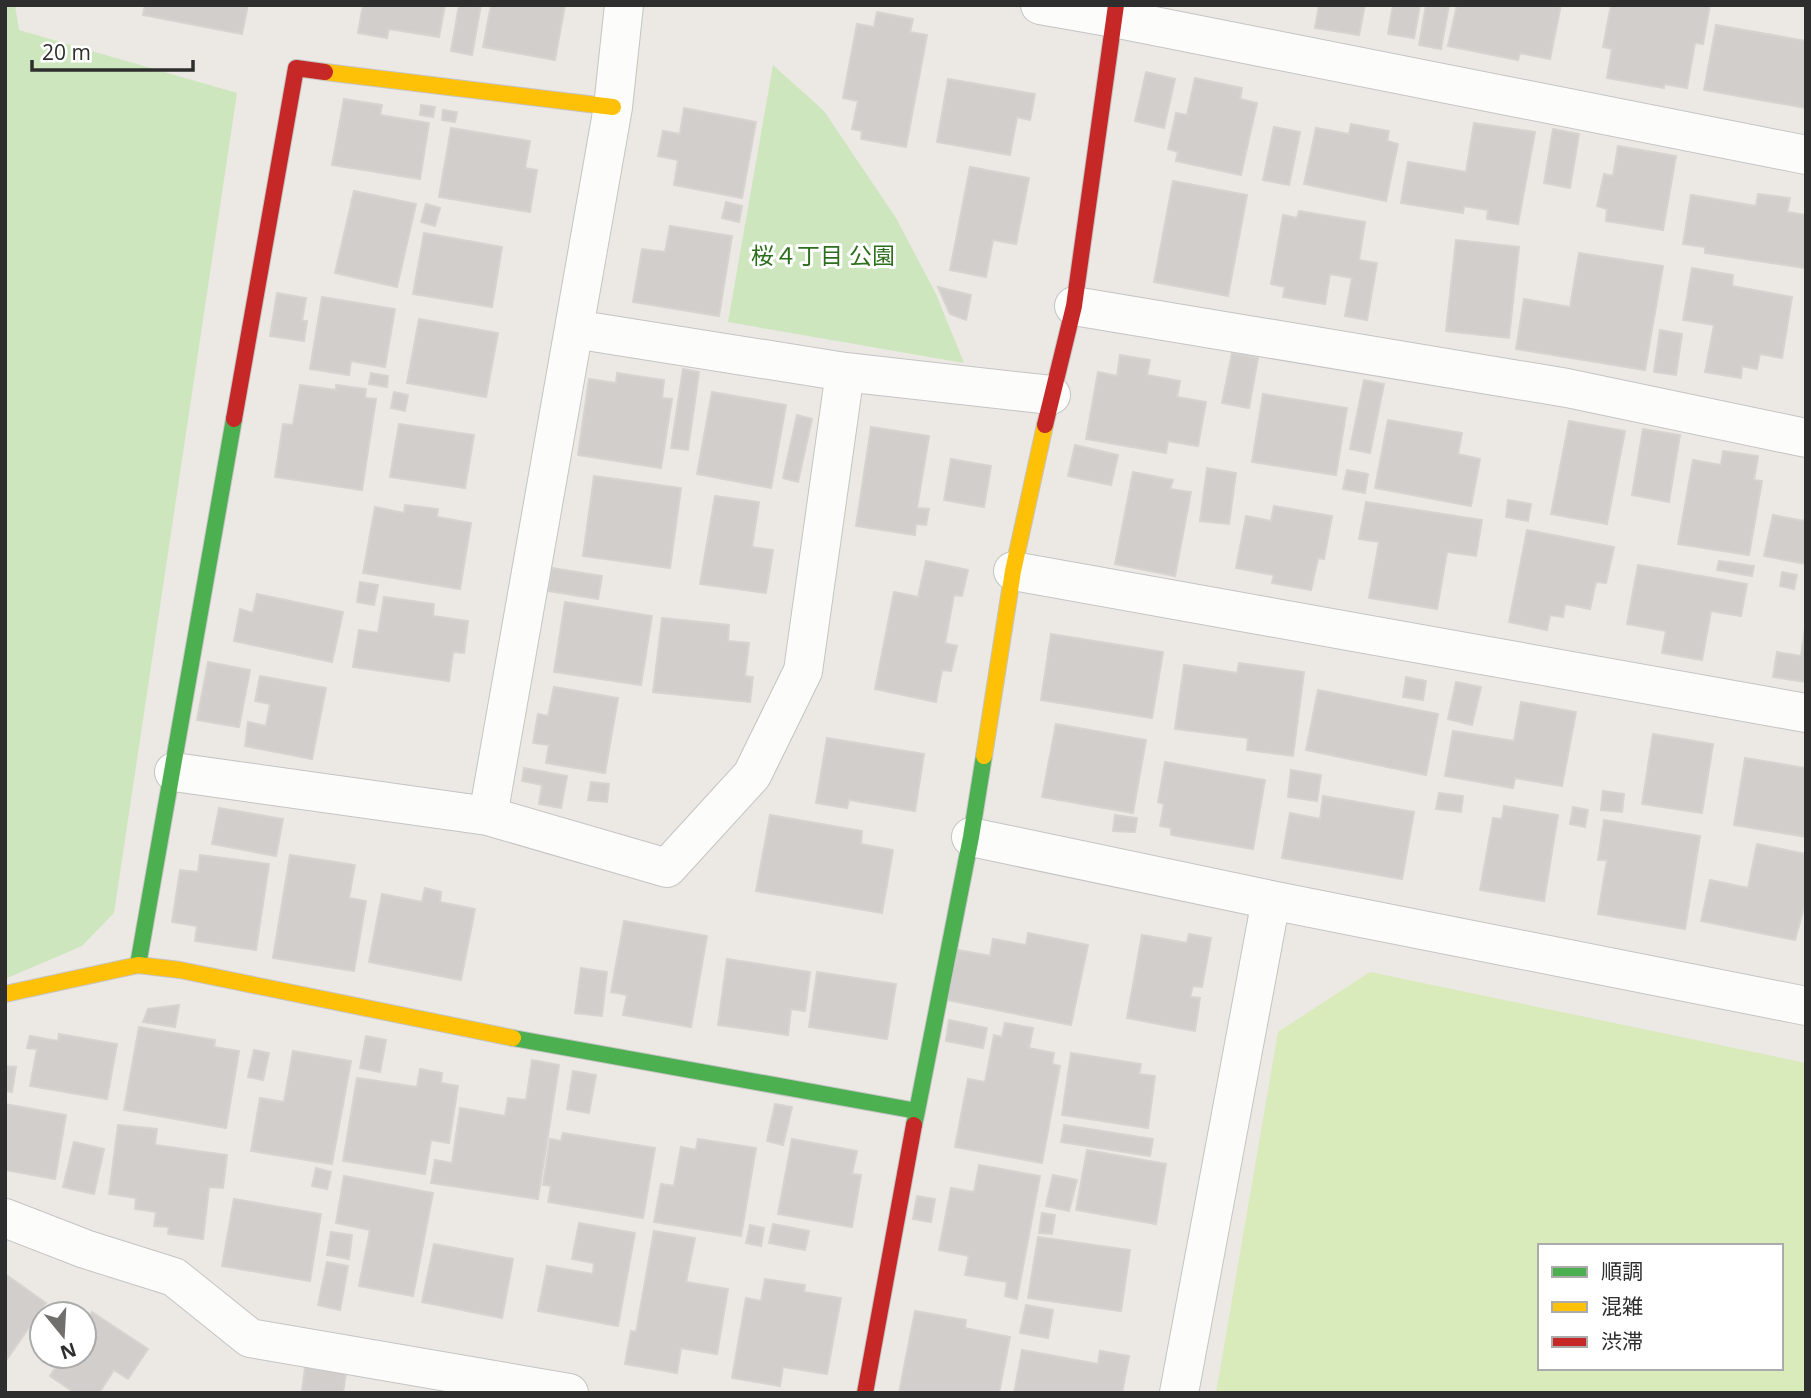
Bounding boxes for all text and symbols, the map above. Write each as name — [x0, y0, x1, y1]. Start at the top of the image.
scale bar — [32, 28, 192, 72]
text: 20 m — [42, 38, 91, 66]
park label: 桜４丁目 公園 — [751, 239, 895, 271]
legend — [1538, 1244, 1783, 1370]
text: 順調 — [1601, 1257, 1643, 1285]
text: 混雑 — [1601, 1292, 1643, 1320]
north arrow — [28, 1300, 98, 1370]
text: 渋滞 — [1601, 1327, 1643, 1355]
text: N — [57, 1336, 80, 1366]

